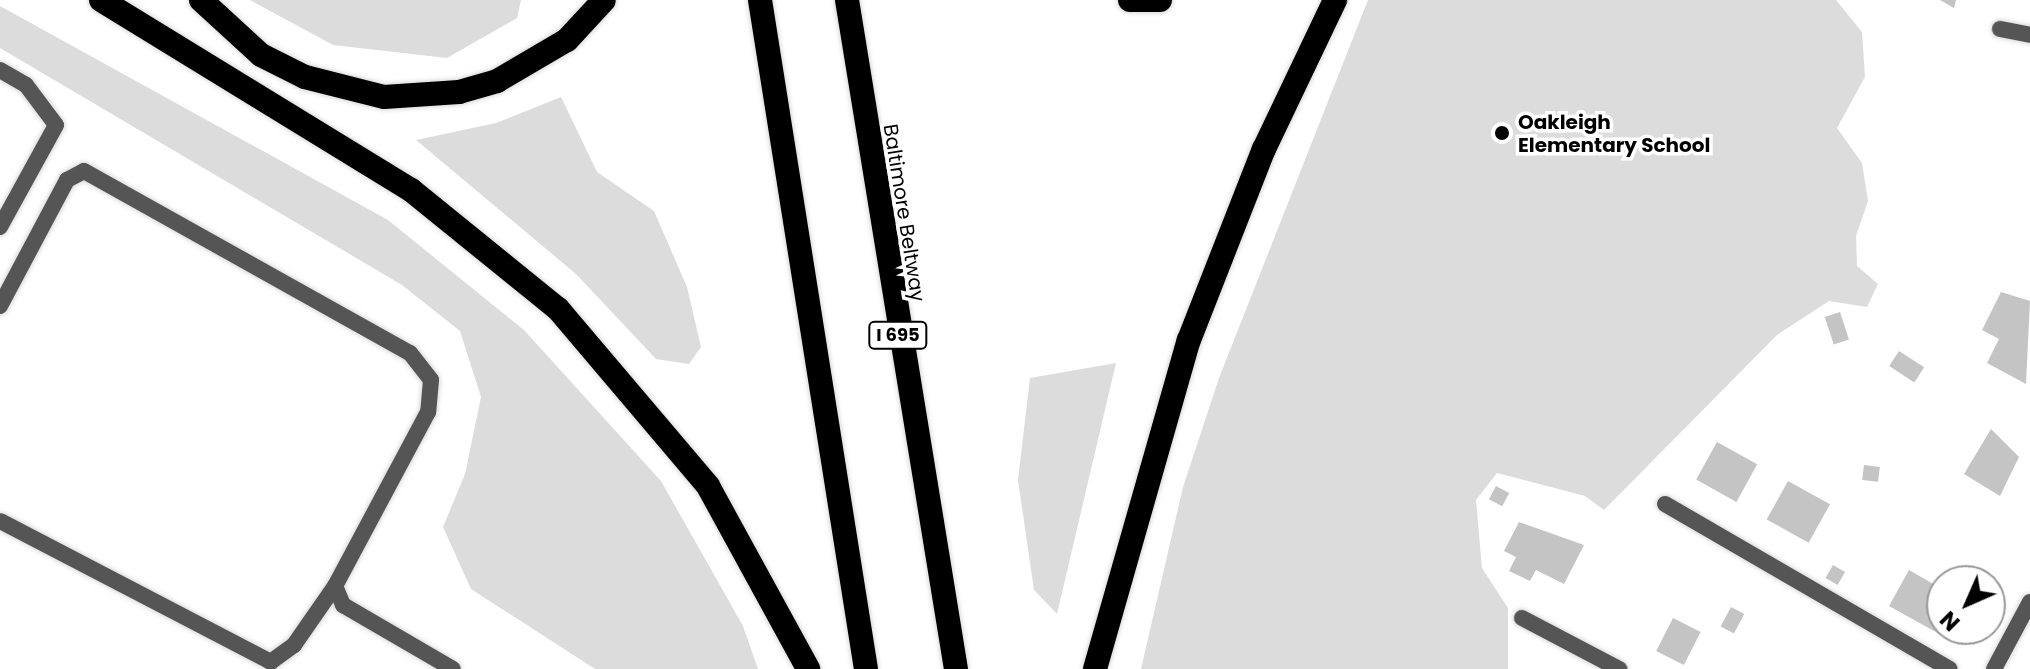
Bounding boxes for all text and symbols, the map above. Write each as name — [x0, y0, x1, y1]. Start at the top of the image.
place label: Oakleigh Elementary School — [1518, 110, 1710, 157]
street label: Baltimore Beltway — [878, 122, 930, 304]
marker: Oakleigh Elementary School — [1493, 124, 1511, 142]
road number: I 695 — [868, 321, 928, 349]
north arrow — [1926, 565, 2006, 645]
text: N — [1933, 604, 1967, 638]

